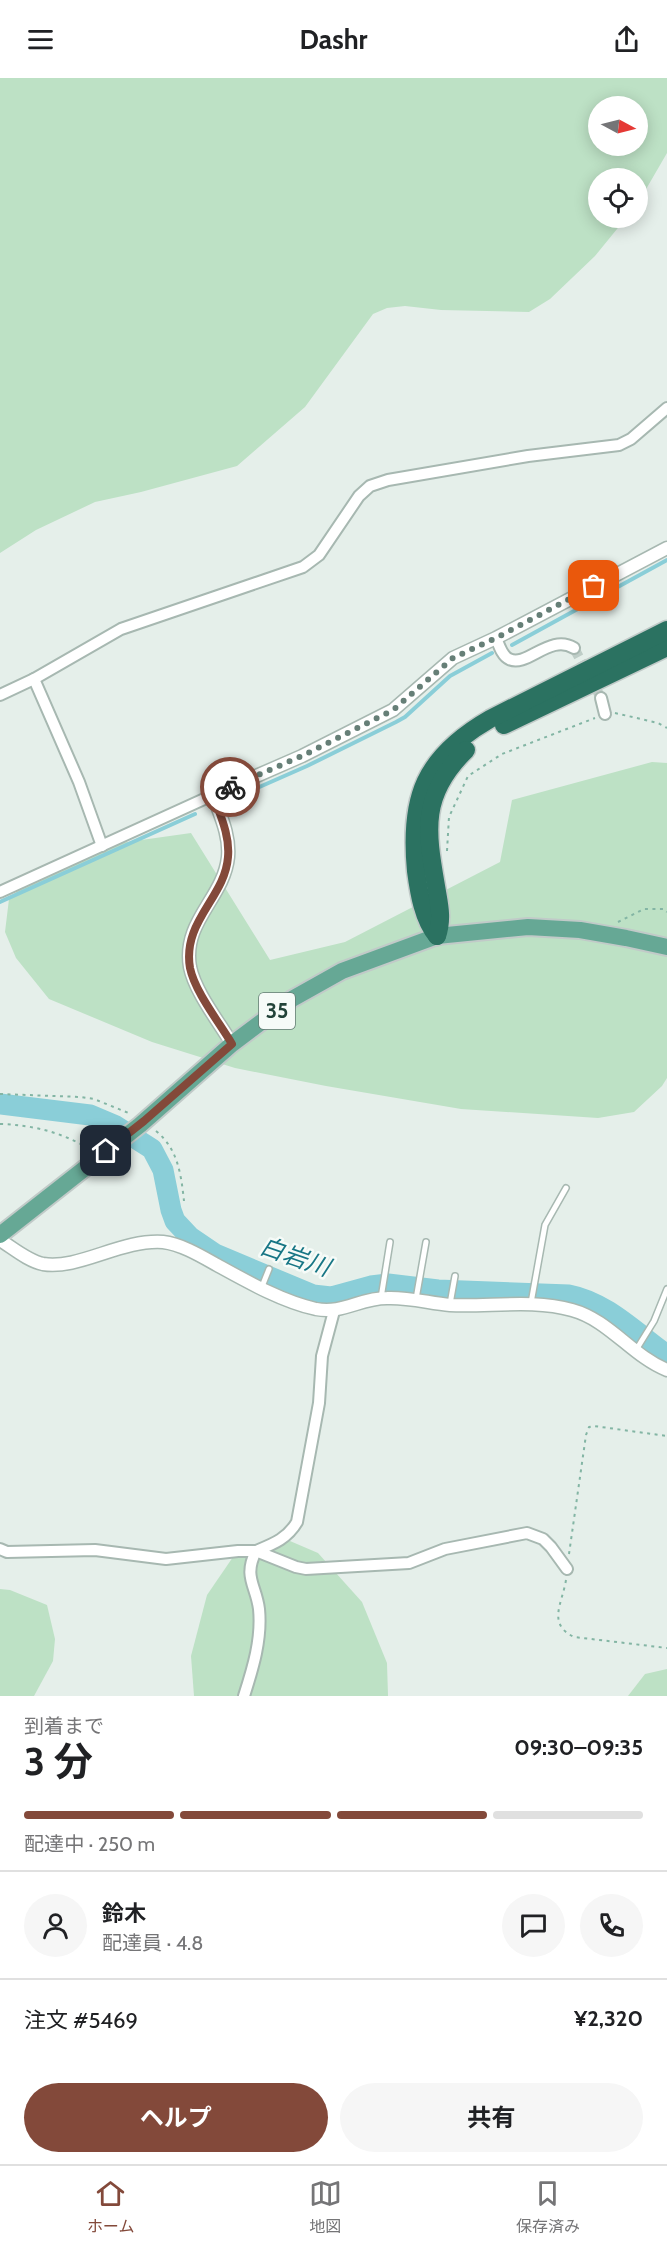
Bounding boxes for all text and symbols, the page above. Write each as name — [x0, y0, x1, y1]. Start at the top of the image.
icon: menu — [24, 23, 57, 56]
text: Dashr — [300, 23, 367, 56]
icon: share — [610, 23, 643, 56]
north arrow — [588, 96, 648, 156]
map controls — [588, 96, 648, 228]
button: locate — [588, 168, 648, 228]
pin — [568, 560, 619, 611]
icon: bag — [577, 569, 610, 602]
courier — [200, 757, 260, 817]
icon: bike — [214, 771, 247, 804]
road number: 35 — [259, 993, 295, 1029]
pin — [80, 1125, 131, 1176]
icon: home — [89, 1134, 122, 1167]
water label: 白岩川 — [256, 1231, 337, 1283]
text: 到着まで — [24, 1714, 104, 1738]
text: 09:30–09:35 — [514, 1734, 643, 1761]
text: 3 分 — [24, 1737, 93, 1785]
text: 配達中 · 250 m — [24, 1832, 155, 1856]
button: person — [24, 1894, 87, 1957]
button: chat — [502, 1894, 565, 1957]
button: phone — [580, 1894, 643, 1957]
text: 鈴木 — [102, 1900, 146, 1927]
text: 配達員 · 4.8 — [102, 1931, 203, 1955]
text: ¥2,320 — [574, 2005, 643, 2032]
text: 注文 #5469 — [24, 2007, 138, 2034]
button: ヘルプ — [24, 2083, 328, 2152]
button: 共有 — [340, 2083, 643, 2152]
tab: ホーム — [87, 2177, 135, 2237]
tab: 地図 — [309, 2177, 342, 2237]
tab: 保存済み — [516, 2177, 580, 2237]

